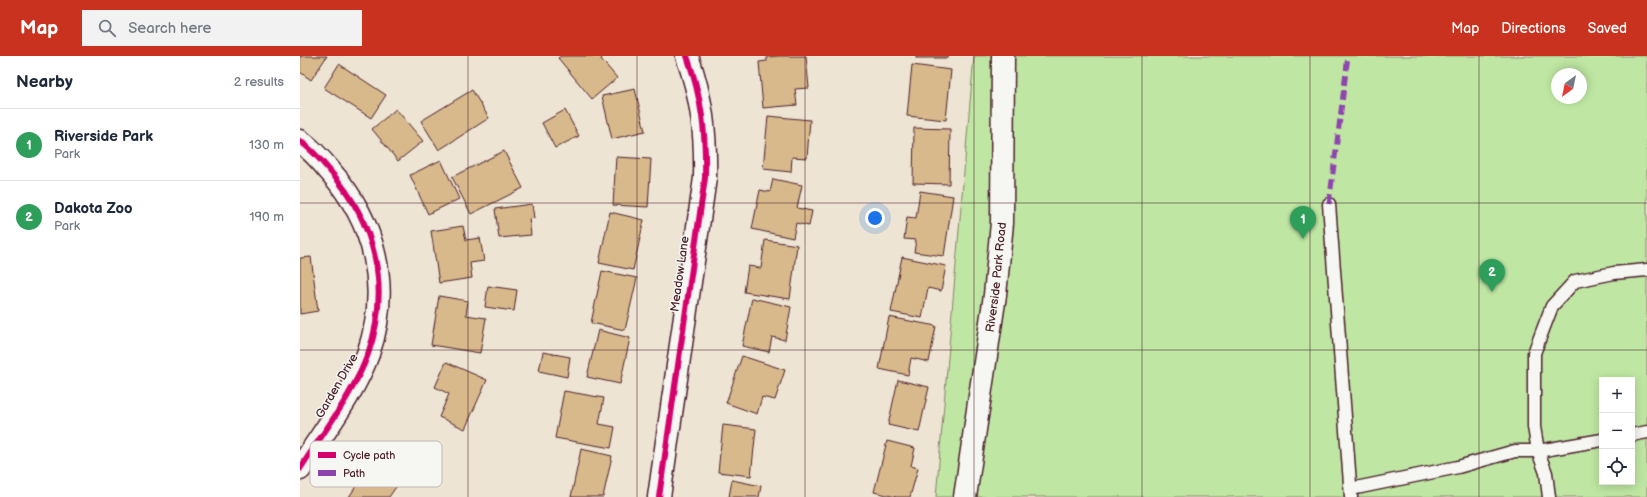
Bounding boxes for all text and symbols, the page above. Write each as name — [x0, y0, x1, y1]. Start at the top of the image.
search box — [82, 10, 362, 46]
text: Map — [20, 17, 58, 40]
icon: search — [96, 17, 118, 39]
text: Search here — [128, 19, 211, 38]
text: Map — [1451, 20, 1479, 37]
text: Directions — [1501, 20, 1566, 37]
text: Saved — [1588, 20, 1627, 37]
north arrow — [1551, 68, 1587, 104]
text: Nearby — [16, 72, 73, 92]
text: 2 results — [234, 74, 284, 90]
text: Riverside Park — [54, 127, 153, 146]
text: 1 — [26, 137, 32, 153]
text: 130 m — [249, 137, 284, 153]
text: Park — [54, 146, 80, 162]
text: Dakota Zoo — [54, 199, 133, 218]
pin: 1 — [1290, 206, 1316, 239]
your location — [865, 208, 885, 228]
text: 2 — [25, 209, 33, 225]
text: 190 m — [250, 209, 284, 225]
text: Park — [54, 218, 80, 234]
street label: Riverside Park Road — [982, 221, 1010, 333]
street label: Meadow Lane — [667, 235, 693, 313]
pin: 2 — [1479, 259, 1505, 292]
street label: Garden Drive — [312, 351, 362, 421]
map controls — [1599, 377, 1635, 485]
button: + — [1599, 377, 1635, 413]
button: − — [1599, 413, 1635, 449]
legend — [310, 441, 442, 487]
text: Cycle path — [343, 449, 395, 462]
button: locate — [1599, 449, 1635, 485]
text: Path — [343, 467, 365, 480]

